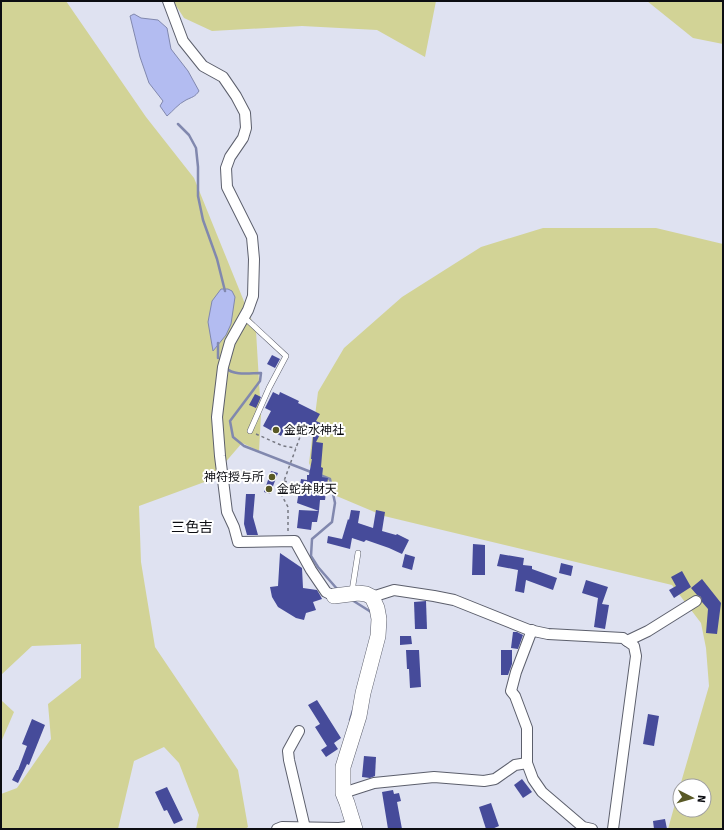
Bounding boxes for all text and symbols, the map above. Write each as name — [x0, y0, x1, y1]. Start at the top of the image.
place label: 金蛇水神社 — [284, 423, 344, 438]
marker: 金蛇水神社 — [271, 425, 281, 435]
place label: 神符授与所 — [204, 470, 264, 485]
marker: 神符授与所 — [267, 472, 277, 482]
place label: 金蛇弁財天 — [277, 482, 337, 497]
marker: 金蛇弁財天 — [264, 484, 274, 494]
district label: 三色吉 — [171, 519, 213, 536]
north arrow — [672, 778, 712, 818]
text: N — [695, 795, 708, 803]

